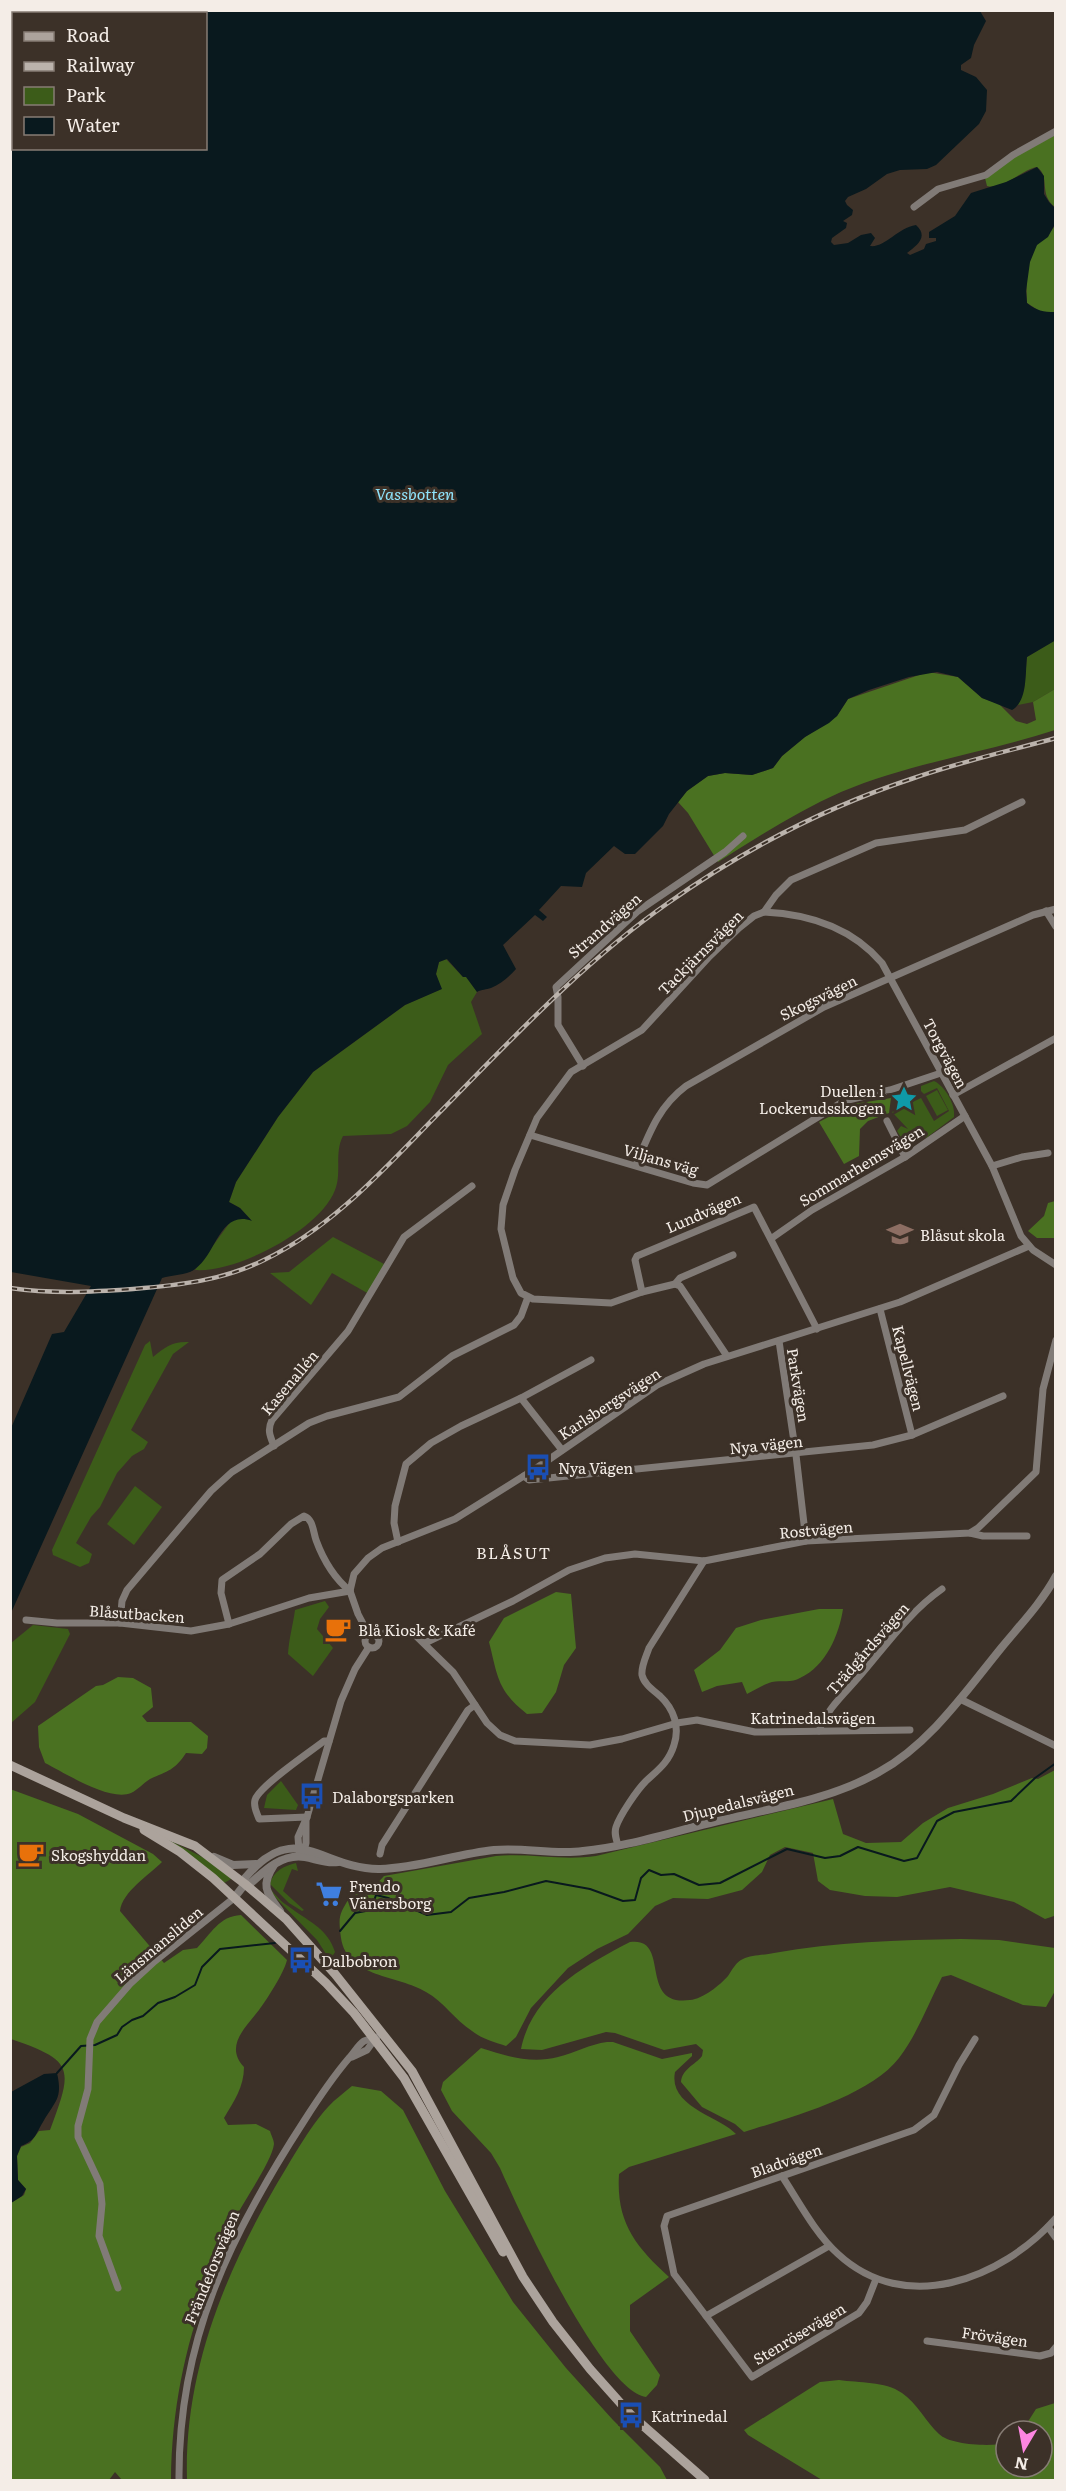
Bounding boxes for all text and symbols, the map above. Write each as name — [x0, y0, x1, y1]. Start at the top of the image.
legend — [12, 12, 207, 150]
text: Road — [66, 21, 110, 48]
text: Railway — [66, 51, 135, 78]
text: Park — [66, 81, 107, 108]
text: Water — [66, 111, 120, 138]
water label: Vassbotten — [375, 481, 455, 505]
street label: Strandvägen — [562, 887, 646, 963]
street label: Tackjärnsvägen — [652, 904, 748, 1000]
street label: Skogsvägen — [775, 968, 861, 1026]
street label: Torgvägen — [918, 1014, 974, 1092]
place label: Duellen i Lockerudsskogen — [759, 1079, 884, 1119]
place icon: Duellen i Lockerudsskogen — [889, 1084, 919, 1114]
street label: Sommarhemsvägen — [794, 1118, 928, 1211]
street label: Viljans väg — [621, 1137, 702, 1181]
street label: Lundvägen — [662, 1186, 744, 1238]
school or university icon: Blåsut skola — [885, 1219, 915, 1249]
place label: Blåsut skola — [920, 1223, 1006, 1246]
street label: Kapellvägen — [887, 1323, 931, 1413]
street label: Kasenallén — [255, 1344, 323, 1420]
street label: Parkvägen — [782, 1346, 816, 1424]
street label: Karlsbergsvägen — [553, 1361, 665, 1445]
street label: Nya vägen — [728, 1429, 804, 1459]
bus stop icon: Nya Vägen — [523, 1452, 553, 1482]
place label: Nya Vägen — [558, 1456, 633, 1479]
street label: Rostvägen — [778, 1514, 854, 1544]
district label: BLÅSUT — [476, 1540, 552, 1564]
street label: Trädgårdsvägen — [820, 1597, 914, 1699]
street label: Blåsutbacken — [88, 1598, 186, 1628]
cafe icon: Blå Kiosk & Kafé — [323, 1614, 353, 1644]
place label: Blå Kiosk & Kafé — [358, 1618, 476, 1641]
street label: Katrinedalsvägen — [750, 1706, 876, 1729]
street label: Djupedalsvägen — [680, 1777, 796, 1827]
bus stop icon: Dalaborgsparken — [297, 1781, 327, 1811]
place label: Dalaborgsparken — [332, 1785, 455, 1808]
cafe icon: Skogshyddan — [16, 1839, 46, 1869]
place label: Skogshyddan — [51, 1843, 146, 1866]
place label: Frendo Vänersborg — [349, 1874, 432, 1914]
supermarket icon: Frendo Vänersborg — [314, 1879, 344, 1909]
street label: Länsmansliden — [109, 1900, 207, 1988]
bus stop icon: Dalbobron — [286, 1945, 316, 1975]
place label: Dalbobron — [321, 1949, 398, 1972]
street label: Bladvägen — [747, 2137, 825, 2183]
street label: Frändeforsvägen — [178, 2207, 244, 2327]
street label: Stenrösevägen — [748, 2296, 850, 2370]
street label: Frövägen — [960, 2320, 1030, 2352]
bus stop icon: Katrinedal — [616, 2400, 646, 2430]
place label: Katrinedal — [651, 2404, 727, 2427]
north arrow — [994, 2419, 1054, 2479]
text: N — [1013, 2452, 1030, 2478]

